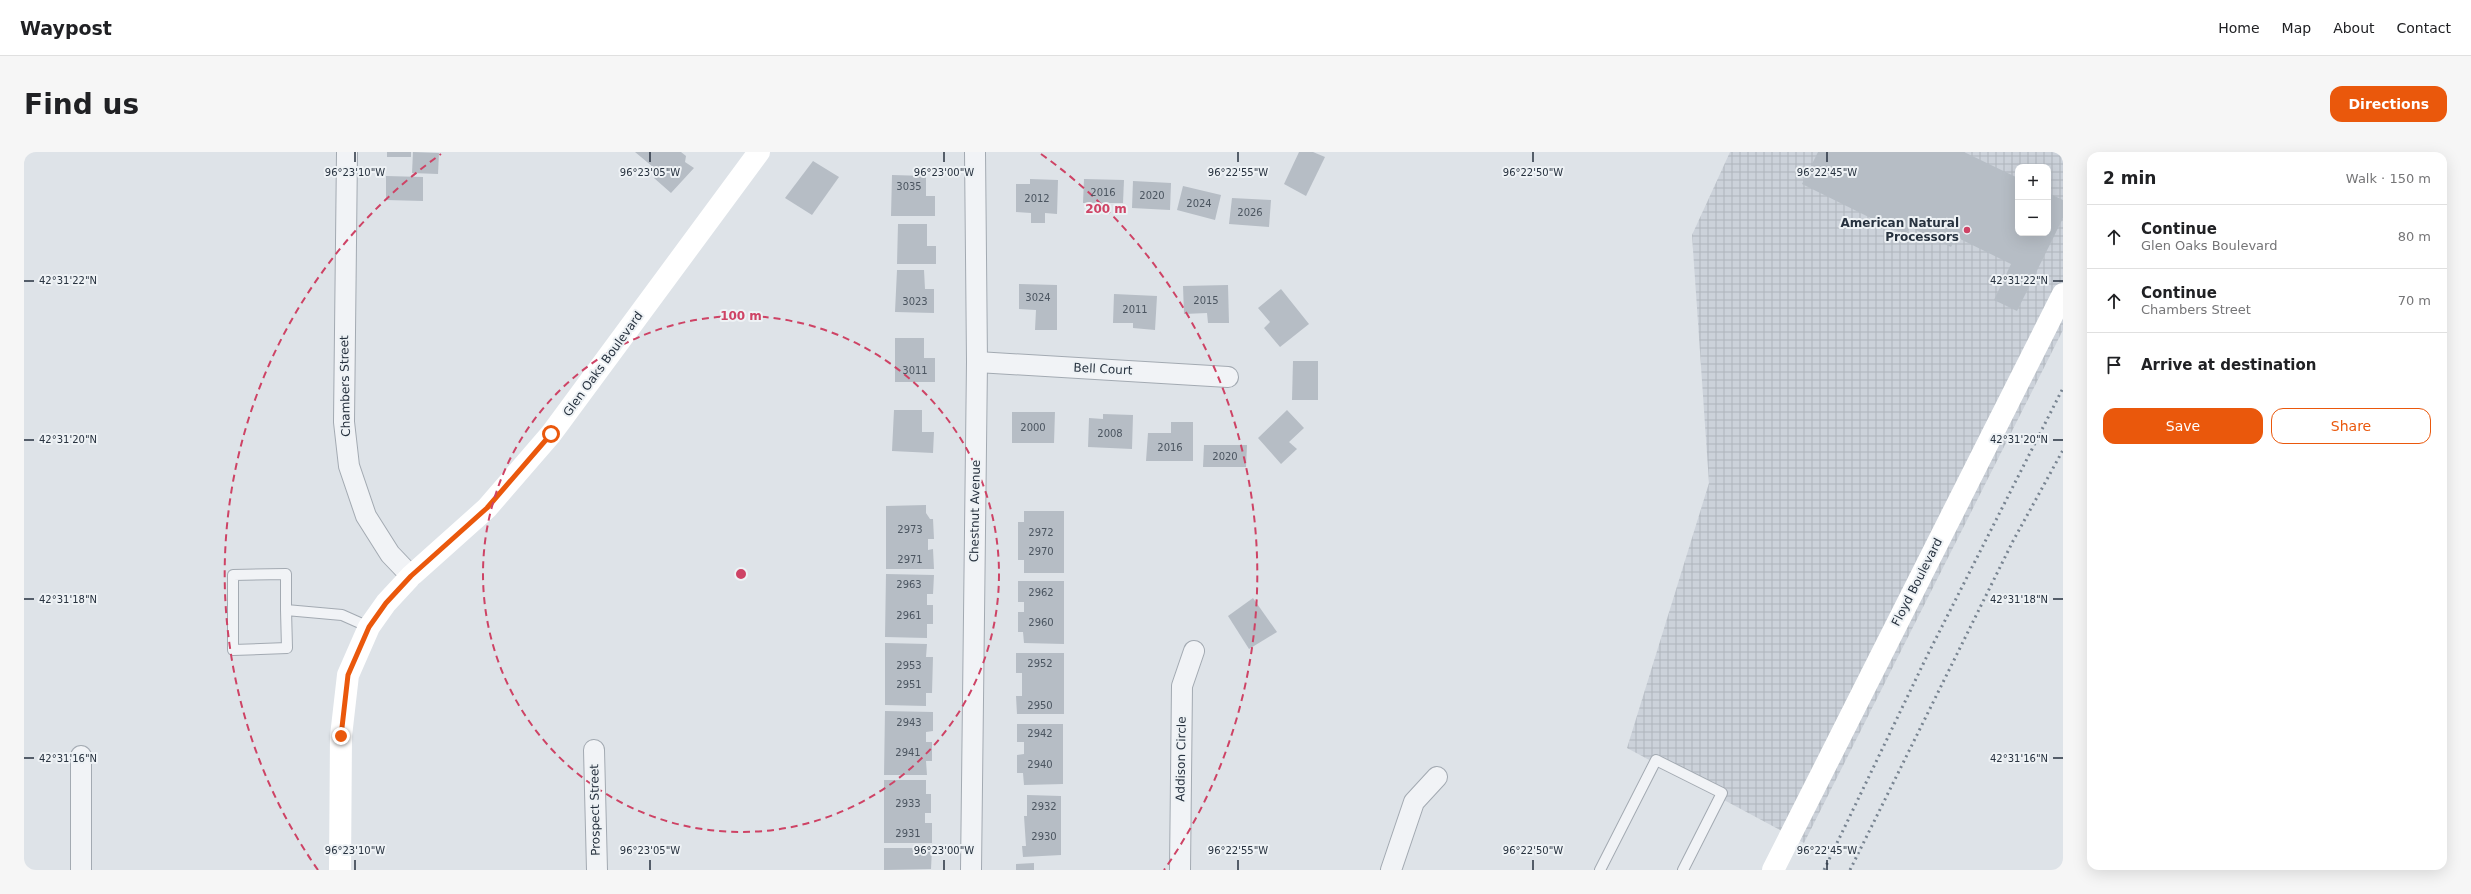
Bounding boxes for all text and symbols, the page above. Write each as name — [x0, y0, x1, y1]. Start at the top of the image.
text: Waypost — [20, 17, 112, 39]
text: Home — [2218, 20, 2260, 36]
text: Map — [2282, 20, 2311, 36]
text: About — [2333, 20, 2375, 36]
text: Contact — [2397, 20, 2451, 36]
button: Directions — [2330, 86, 2447, 122]
text: Find us — [24, 88, 139, 121]
map controls — [2015, 164, 2051, 236]
button: + — [2015, 164, 2051, 200]
text: 96°23'10"W — [325, 167, 385, 178]
text: 96°23'05"W — [620, 167, 680, 178]
text: 96°23'00"W — [914, 167, 974, 178]
text: 96°22'55"W — [1208, 167, 1268, 178]
text: 96°22'50"W — [1503, 167, 1563, 178]
text: 96°22'45"W — [1797, 167, 1857, 178]
text: 2 min — [2103, 168, 2156, 188]
text: Walk · 150 m — [2346, 171, 2431, 186]
house number: 3035 — [896, 181, 922, 192]
house number: 2016 — [1090, 187, 1116, 198]
house number: 2020 — [1139, 190, 1165, 201]
house number: 2012 — [1024, 193, 1050, 204]
house number: 2024 — [1186, 198, 1212, 209]
button: − — [2015, 200, 2051, 236]
text: 200 m — [1085, 202, 1127, 216]
house number: 2026 — [1237, 207, 1263, 218]
place label: American Natural Processors — [1841, 216, 1959, 244]
text: Continue — [2141, 220, 2217, 238]
marker: American Natural Processors — [1962, 225, 1972, 235]
icon: ahead — [2103, 226, 2125, 248]
text: 80 m — [2398, 229, 2431, 244]
text: Glen Oaks Boulevard — [2141, 238, 2277, 253]
text: 42°31'22"N — [39, 275, 97, 286]
text: 42°31'22"N — [1990, 275, 2048, 286]
text: Continue — [2141, 284, 2217, 302]
icon: ahead — [2103, 290, 2125, 312]
house number: 3024 — [1025, 292, 1051, 303]
text: 70 m — [2398, 293, 2431, 308]
house number: 2015 — [1193, 295, 1219, 306]
house number: 3023 — [902, 296, 928, 307]
text: Chambers Street — [2141, 302, 2251, 317]
house number: 2011 — [1122, 304, 1148, 315]
street label: Glen Oaks Boulevard — [560, 309, 646, 419]
text: 100 m — [720, 309, 762, 323]
street label: Chambers Street — [337, 335, 353, 437]
icon: arrive — [2103, 354, 2125, 376]
text: Arrive at destination — [2141, 356, 2316, 374]
street label: Bell Court — [1073, 360, 1133, 378]
house number: 3011 — [902, 365, 928, 376]
button: Save — [2103, 408, 2263, 444]
button: Share — [2271, 408, 2431, 444]
house number: 2000 — [1020, 422, 1046, 433]
route start — [542, 425, 560, 443]
house number: 2008 — [1097, 428, 1123, 439]
text: 42°31'20"N — [39, 434, 97, 445]
text: 42°31'20"N — [1990, 434, 2048, 445]
house number: 2016 — [1157, 442, 1183, 453]
house number: 2020 — [1212, 451, 1238, 462]
street label: Chestnut Avenue — [967, 460, 983, 562]
house number: 2973 — [897, 524, 923, 535]
house number: 2972 — [1028, 527, 1054, 538]
street label: Floyd Boulevard — [1889, 536, 1945, 628]
house number: 2970 — [1028, 546, 1054, 557]
house number: 2971 — [897, 554, 923, 565]
centre of rings — [734, 567, 748, 581]
house number: 2963 — [896, 579, 922, 590]
house number: 2962 — [1028, 587, 1054, 598]
text: 42°31'18"N — [39, 594, 97, 605]
text: 42°31'18"N — [1990, 594, 2048, 605]
house number: 2961 — [896, 610, 922, 621]
house number: 2960 — [1028, 617, 1054, 628]
house number: 2952 — [1027, 658, 1053, 669]
house number: 2953 — [896, 660, 922, 671]
house number: 2951 — [896, 679, 922, 690]
house number: 2950 — [1027, 700, 1053, 711]
street label: Addison Circle — [1173, 716, 1189, 802]
house number: 2943 — [896, 717, 922, 728]
route end — [332, 727, 350, 745]
house number: 2942 — [1027, 728, 1053, 739]
house number: 2941 — [895, 747, 921, 758]
text: 42°31'16"N — [39, 753, 97, 764]
text: 42°31'16"N — [1990, 753, 2048, 764]
house number: 2940 — [1027, 759, 1053, 770]
street label: Prospect Street — [587, 764, 603, 856]
house number: 2933 — [895, 798, 921, 809]
house number: 2932 — [1031, 801, 1057, 812]
house number: 2931 — [895, 828, 921, 839]
house number: 2930 — [1031, 831, 1057, 842]
text: 96°23'10"W — [325, 845, 385, 856]
text: 96°23'05"W — [620, 845, 680, 856]
text: 96°23'00"W — [914, 845, 974, 856]
text: 96°22'55"W — [1208, 845, 1268, 856]
text: 96°22'50"W — [1503, 845, 1563, 856]
text: 96°22'45"W — [1797, 845, 1857, 856]

